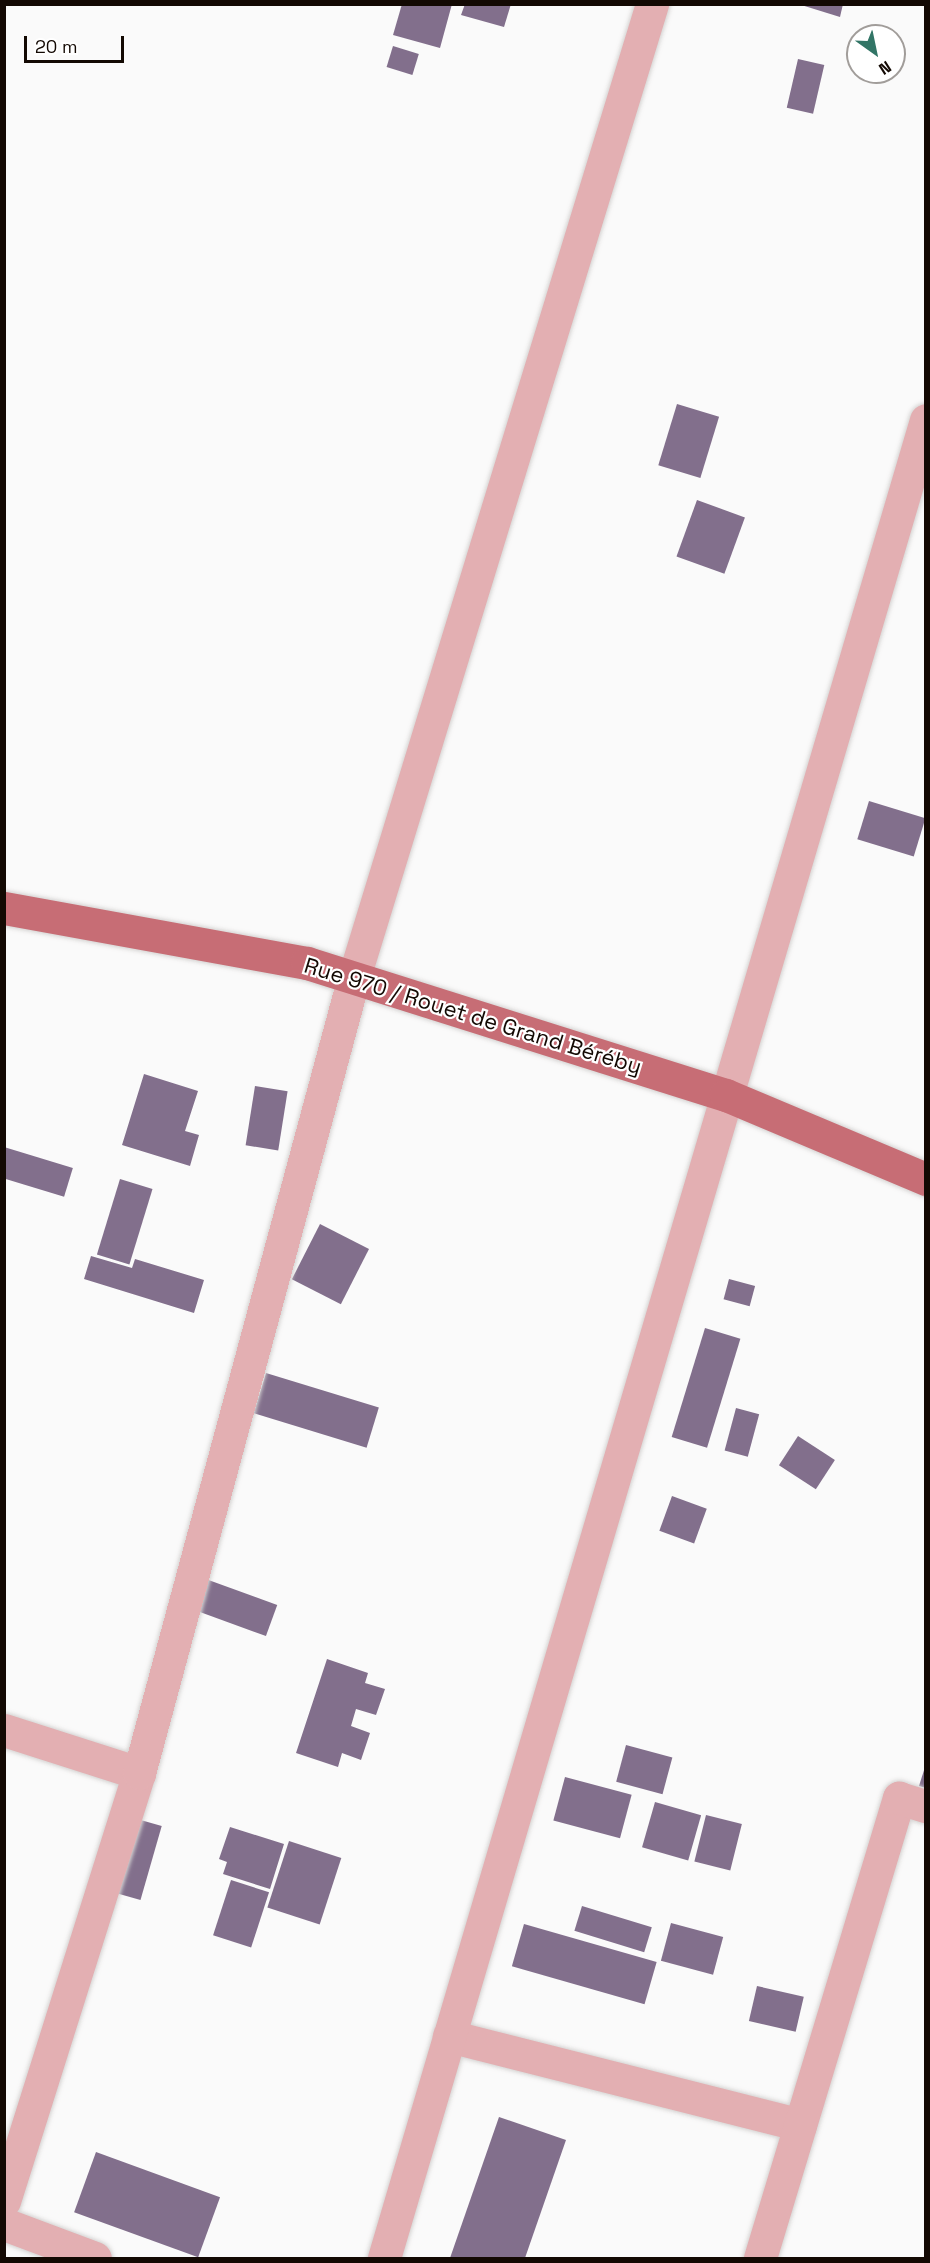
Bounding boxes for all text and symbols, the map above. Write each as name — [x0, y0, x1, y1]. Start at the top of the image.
scale bar — [27, 24, 128, 62]
north arrow — [846, 24, 906, 84]
text: 20 m — [35, 35, 78, 58]
text: N — [875, 56, 895, 80]
street label: Rue 970 / Rouet de Grand Béréby — [301, 952, 645, 1080]

